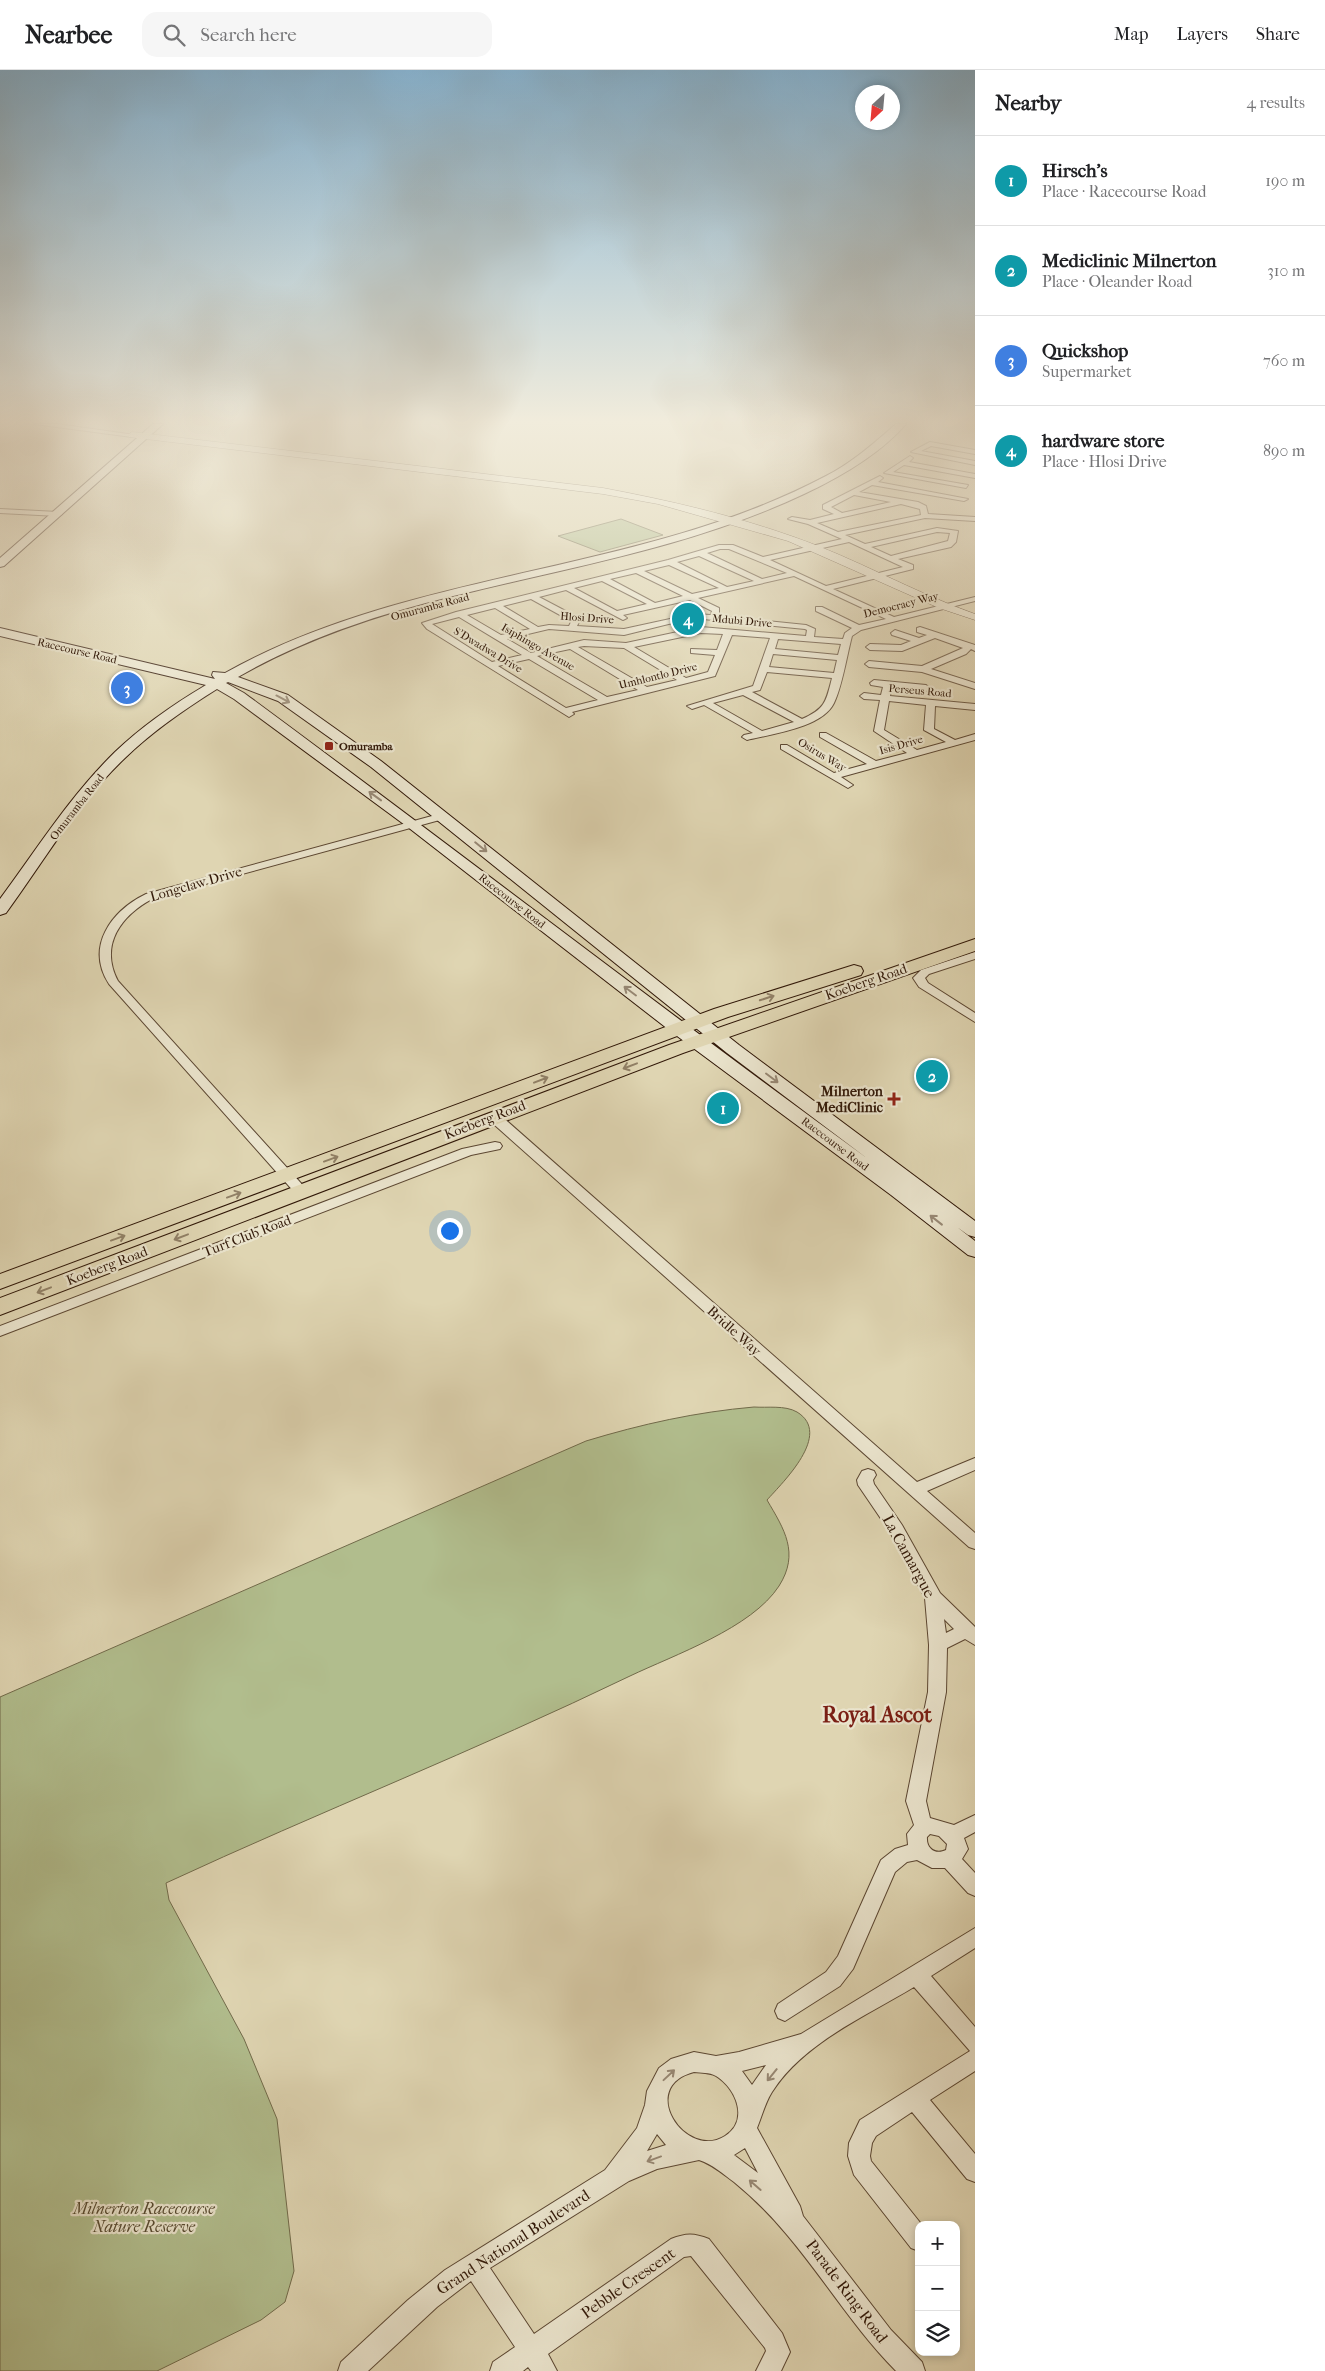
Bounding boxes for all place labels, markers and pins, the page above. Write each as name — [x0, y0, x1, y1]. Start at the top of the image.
pin: 4 — [672, 600, 704, 638]
pin: 3 — [111, 669, 143, 707]
marker: Omuramba — [323, 740, 335, 752]
place label: Omuramba — [339, 740, 394, 753]
pin: 2 — [916, 1057, 948, 1095]
place label: Milnerton MediClinic — [815, 1083, 884, 1116]
pin: 1 — [707, 1089, 739, 1127]
marker: Milnerton MediClinic — [887, 1092, 901, 1106]

